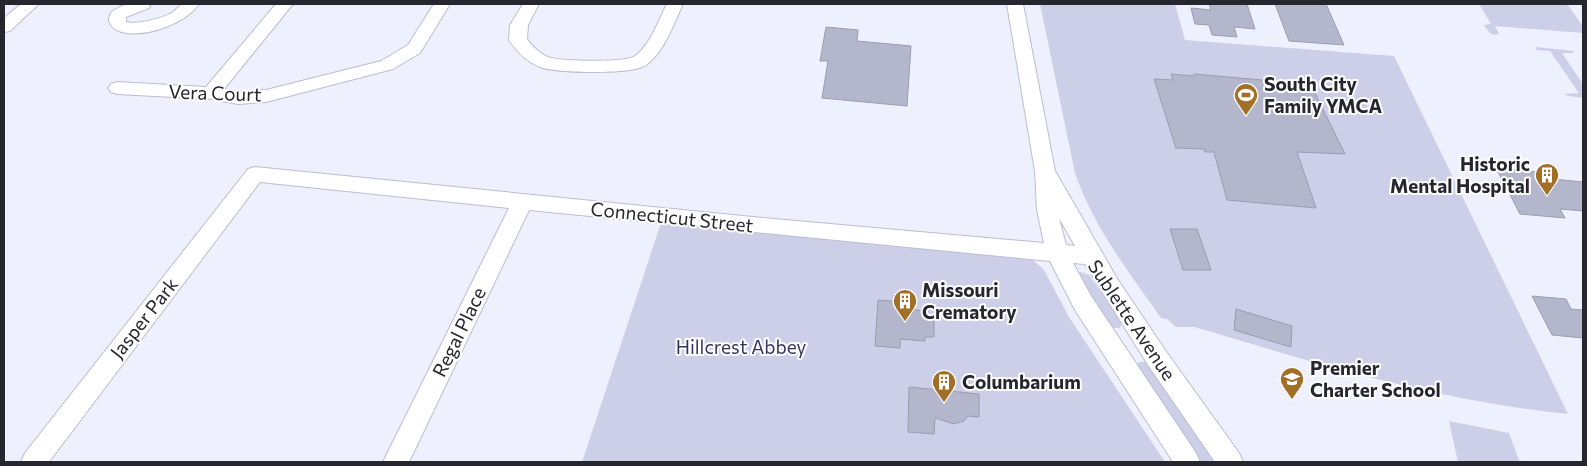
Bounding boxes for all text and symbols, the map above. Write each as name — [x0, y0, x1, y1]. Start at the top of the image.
place label: South City Family YMCA — [1264, 72, 1382, 117]
street label: Vera Court — [168, 79, 262, 106]
sports icon: South City Family YMCA — [1233, 82, 1259, 116]
place label: Historic Mental Hospital — [1390, 152, 1530, 197]
building icon: Historic Mental Hospital — [1534, 162, 1560, 196]
street label: Connecticut Street — [590, 197, 755, 236]
street label: Sublette Avenue — [1084, 255, 1181, 384]
street label: Jasper Park — [105, 273, 182, 363]
place label: Missouri Crematory — [922, 278, 1017, 323]
street label: Regal Place — [427, 283, 490, 380]
building icon: Missouri Crematory — [892, 288, 918, 322]
park label: Hillcrest Abbey — [676, 335, 807, 358]
place label: Premier Charter School — [1310, 356, 1441, 401]
school or university icon: Premier Charter School — [1279, 366, 1305, 400]
building icon: Columbarium — [931, 369, 957, 403]
place label: Columbarium — [962, 370, 1081, 393]

